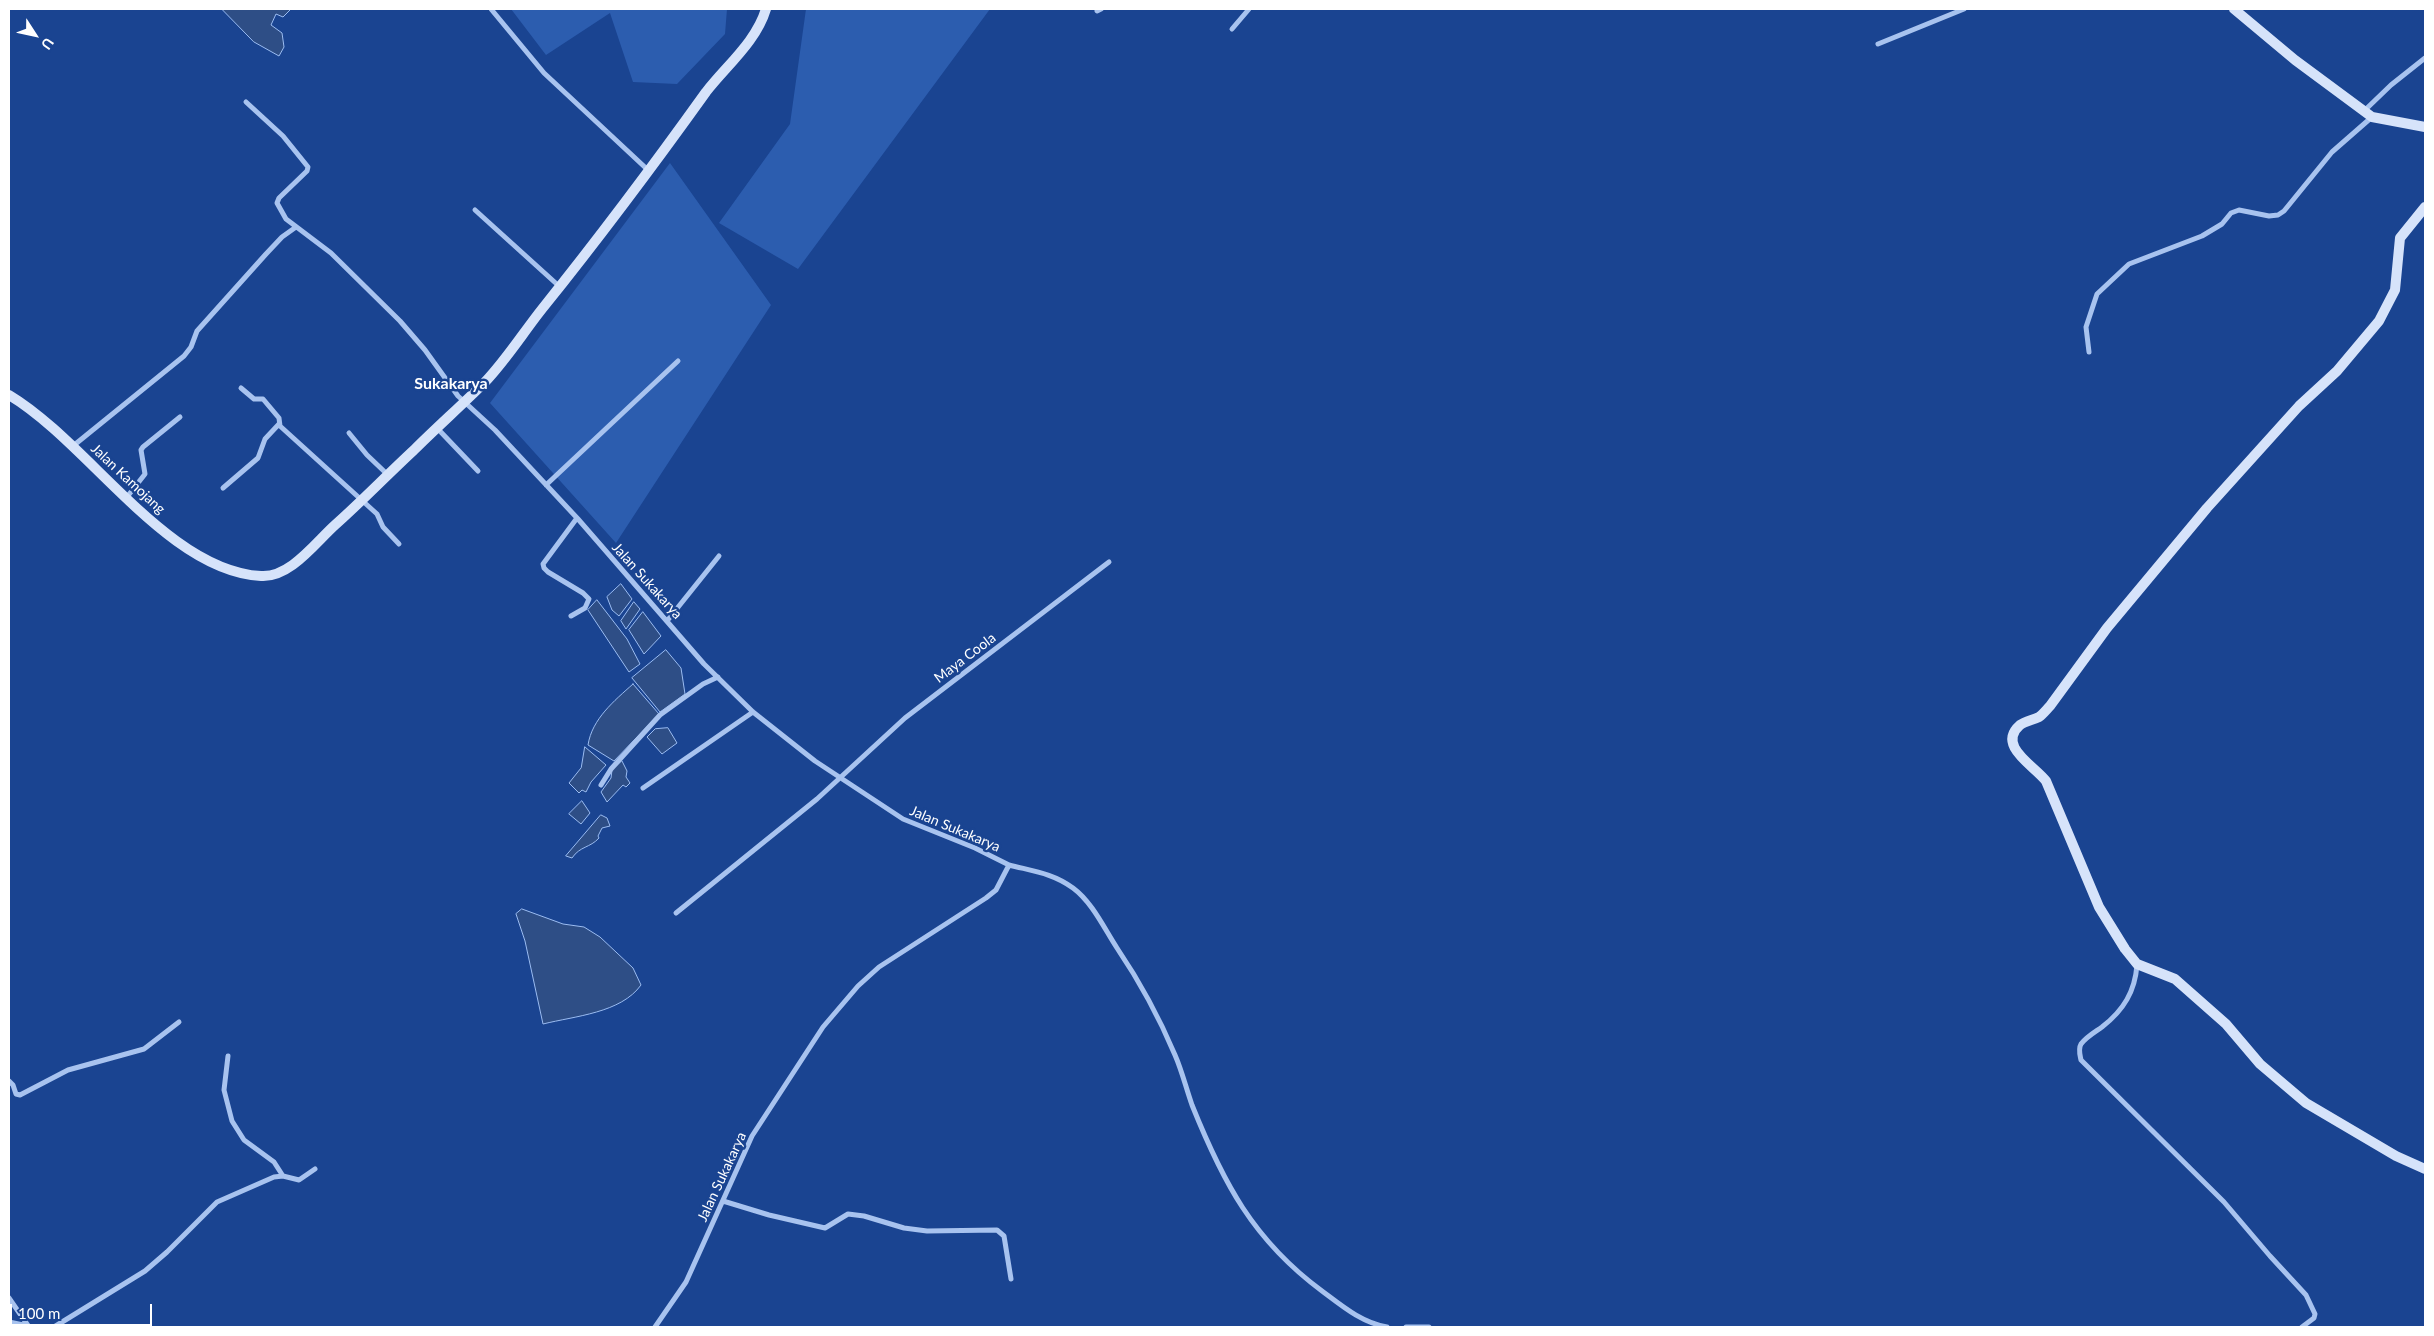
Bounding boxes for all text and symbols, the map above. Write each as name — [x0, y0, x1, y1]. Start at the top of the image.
north arrow — [10, 10, 60, 60]
text: U — [38, 35, 58, 53]
district label: Sukakarya — [414, 374, 488, 394]
street label: Jalan Kamojang — [87, 440, 169, 518]
street label: Jalan Sukakarya — [608, 539, 686, 623]
street label: Maya Coola — [931, 629, 999, 687]
street label: Jalan Sukakarya — [907, 802, 1003, 856]
street label: Jalan Sukakarya — [694, 1130, 750, 1224]
scale bar — [12, 1294, 155, 1326]
text: 100 m — [18, 1304, 60, 1322]

